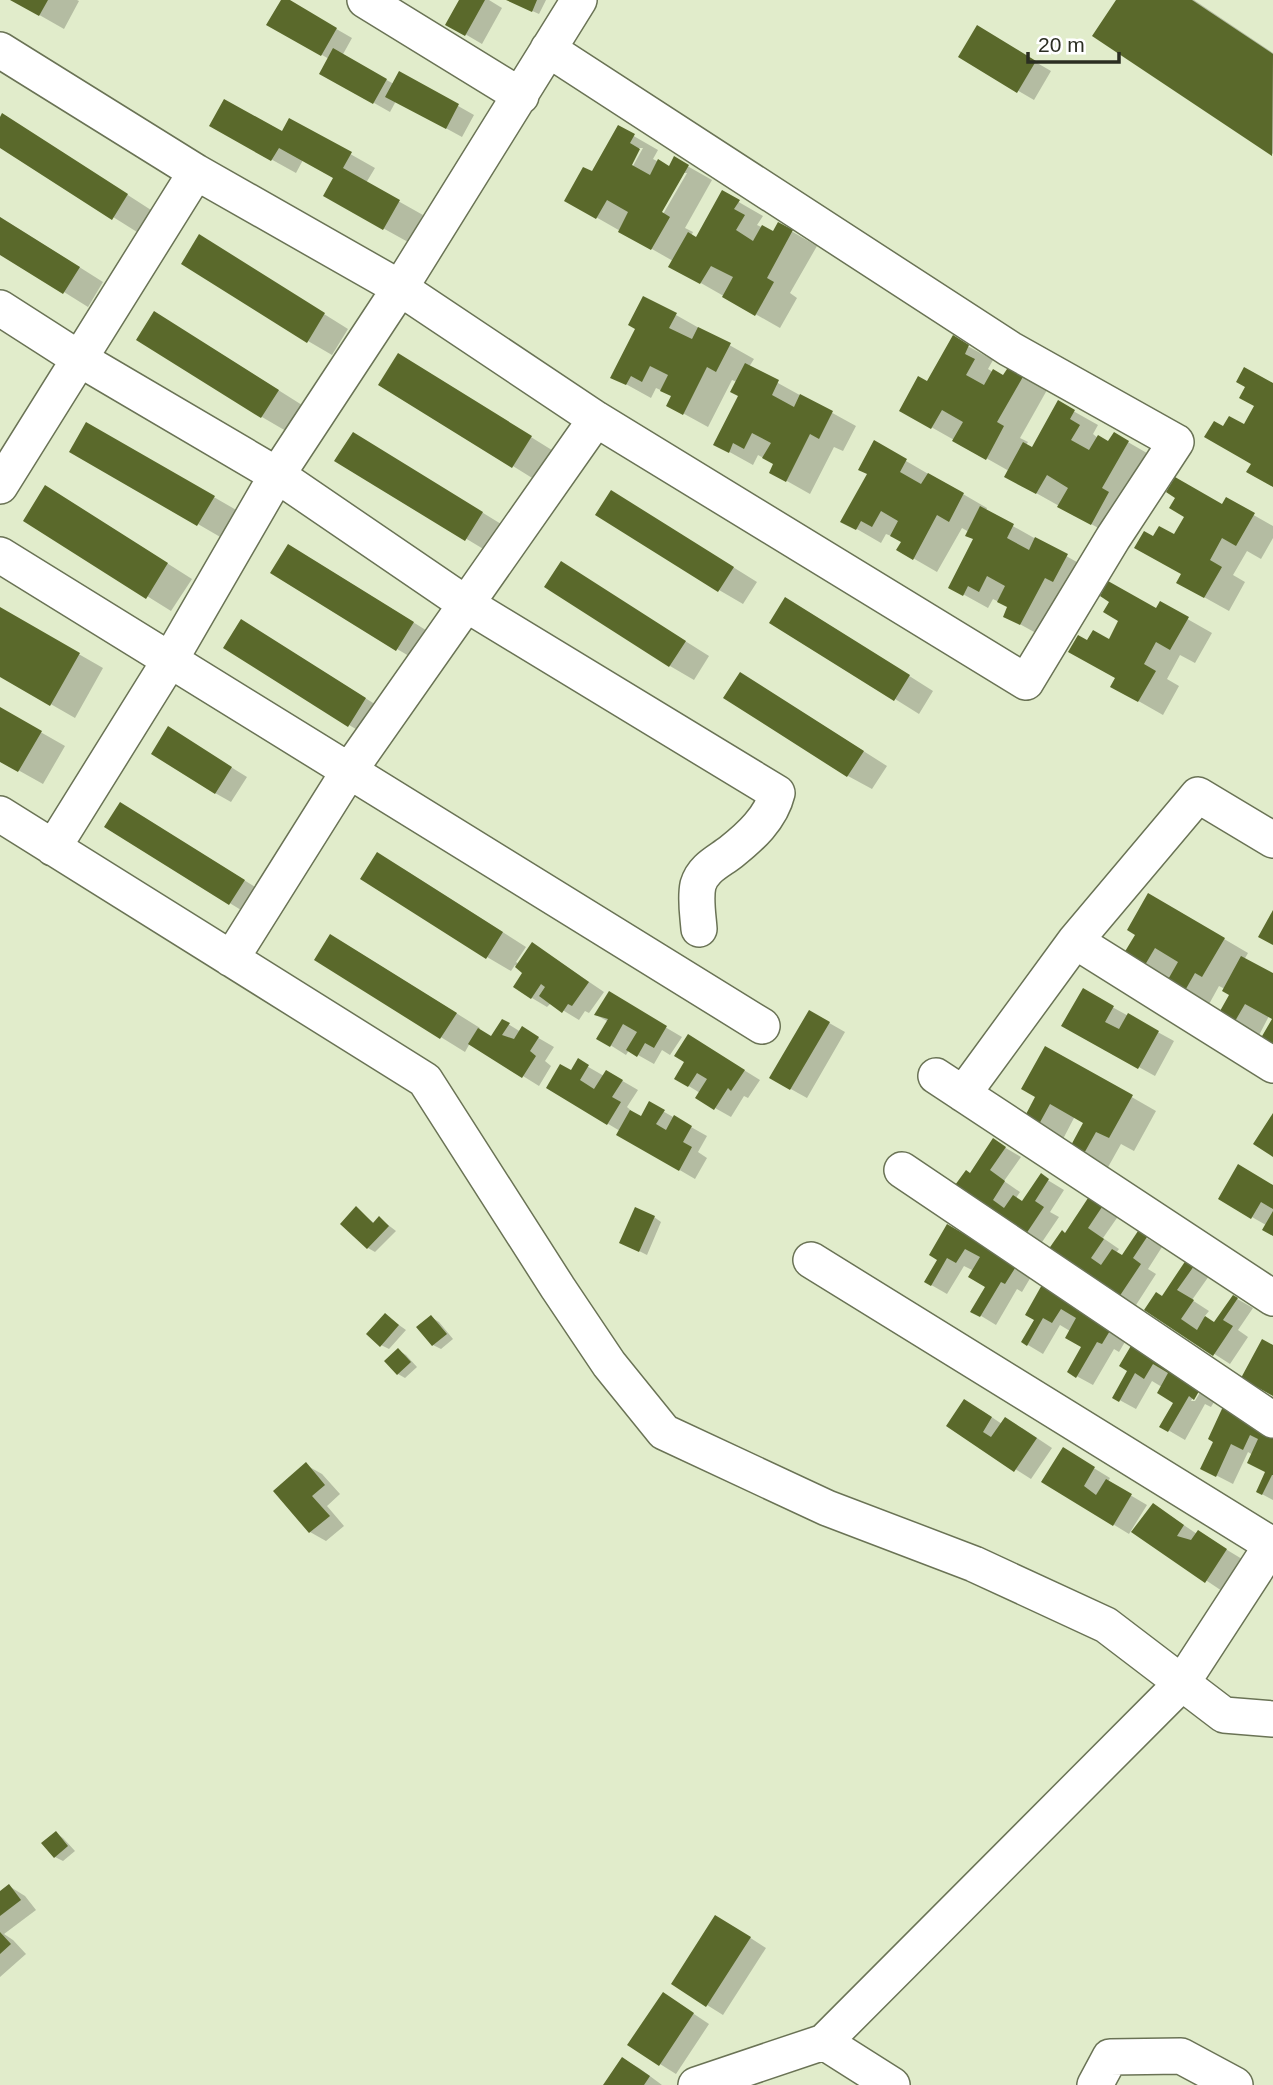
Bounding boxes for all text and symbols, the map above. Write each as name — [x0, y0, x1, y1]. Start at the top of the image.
scale bar — [1028, 21, 1119, 65]
text: 20 m — [1038, 33, 1085, 56]

